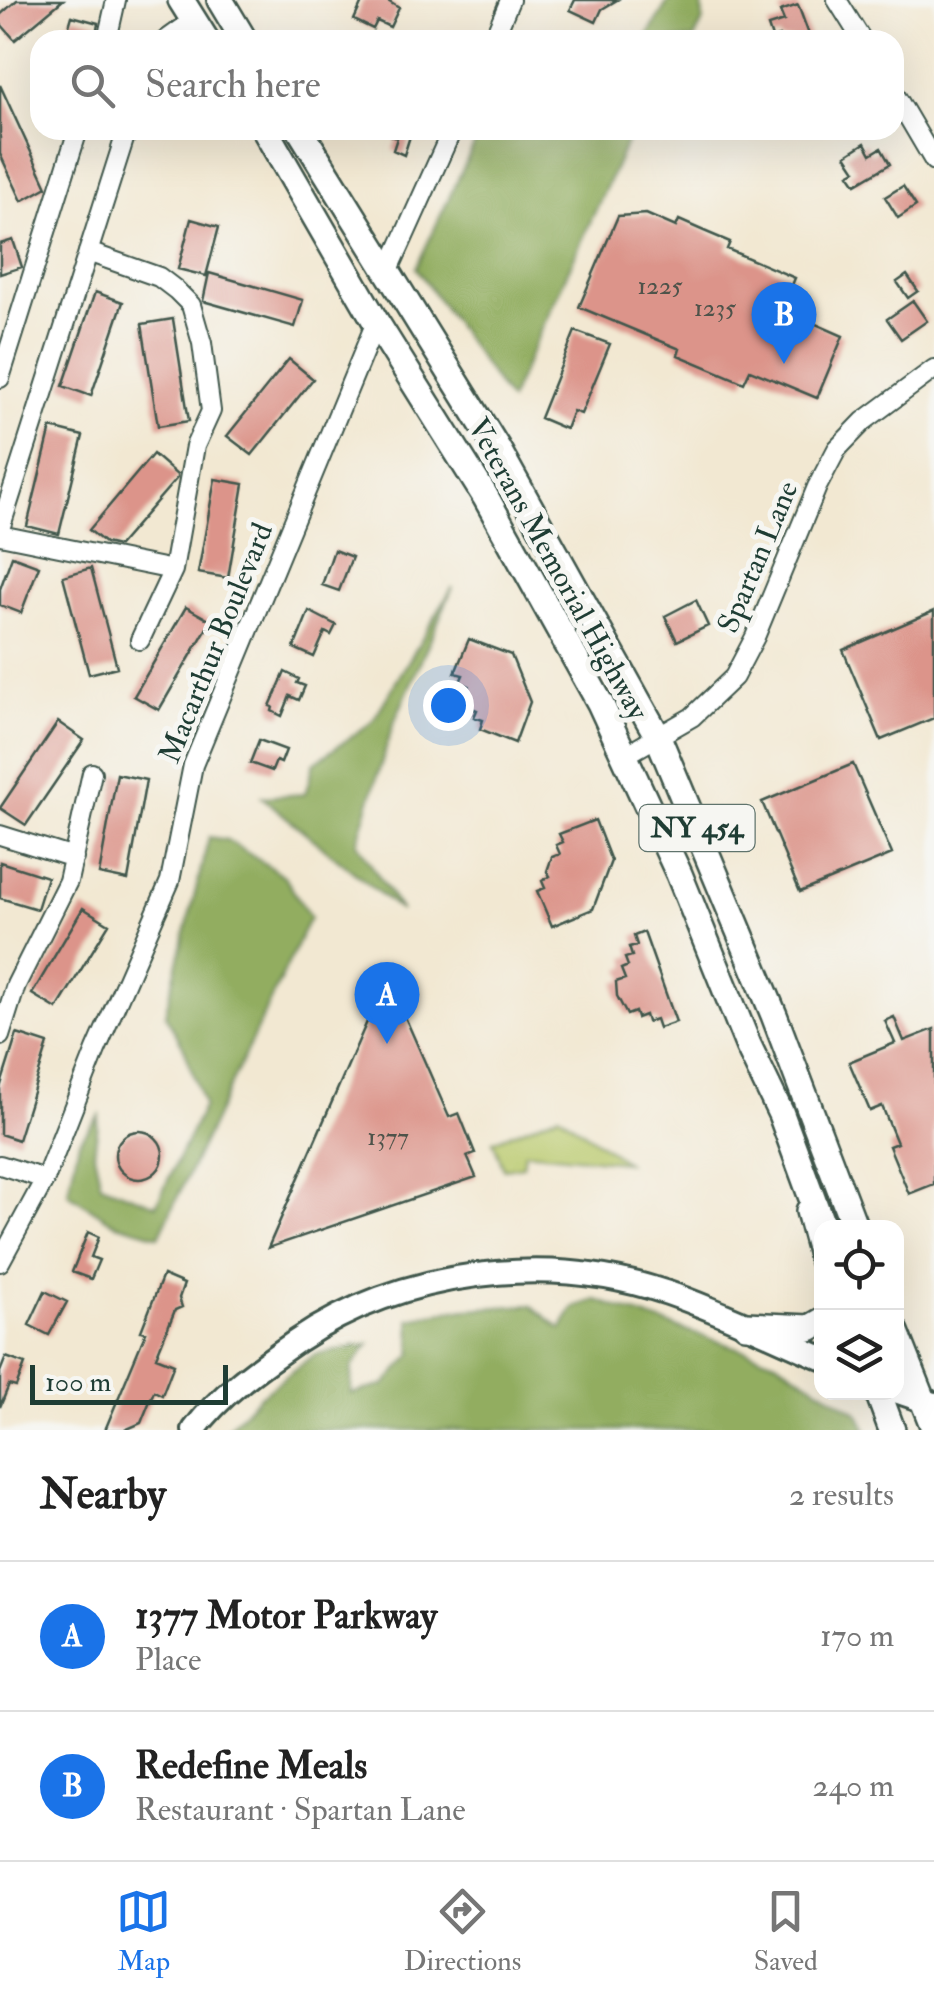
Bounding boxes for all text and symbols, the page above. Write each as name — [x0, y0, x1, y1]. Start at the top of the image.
search box — [30, 30, 904, 140]
icon: search — [65, 58, 120, 113]
text: Search here — [145, 61, 321, 109]
house number: 1225 — [637, 271, 683, 302]
pin: B — [752, 282, 816, 364]
house number: 1235 — [694, 293, 736, 324]
street label: Veterans Memorial Highway — [459, 412, 657, 727]
street label: Spartan Lane — [709, 476, 807, 638]
street label: Macarthur Boulevard — [151, 517, 281, 768]
your location — [423, 680, 474, 731]
road number: NY 454 — [640, 805, 754, 851]
pin: A — [354, 962, 420, 1044]
house number: 1377 — [367, 1122, 409, 1153]
map controls — [814, 1220, 904, 1400]
button: locate — [814, 1220, 904, 1310]
button: layers — [814, 1310, 904, 1400]
scale bar — [30, 1360, 228, 1404]
text: 100 m — [45, 1365, 111, 1400]
text: Nearby — [40, 1469, 166, 1521]
text: 2 results — [789, 1475, 894, 1515]
text: 1377 Motor Parkway — [135, 1592, 437, 1640]
text: A — [62, 1616, 83, 1656]
text: 170 m — [820, 1616, 894, 1656]
text: Place — [135, 1640, 201, 1680]
text: Redefine Meals — [135, 1742, 367, 1790]
text: B — [62, 1766, 83, 1806]
text: 240 m — [813, 1766, 894, 1806]
text: Restaurant · Spartan Lane — [135, 1790, 466, 1830]
tab: Map — [116, 1884, 171, 1979]
tab: Directions — [404, 1884, 521, 1979]
tab: Saved — [754, 1884, 818, 1979]

